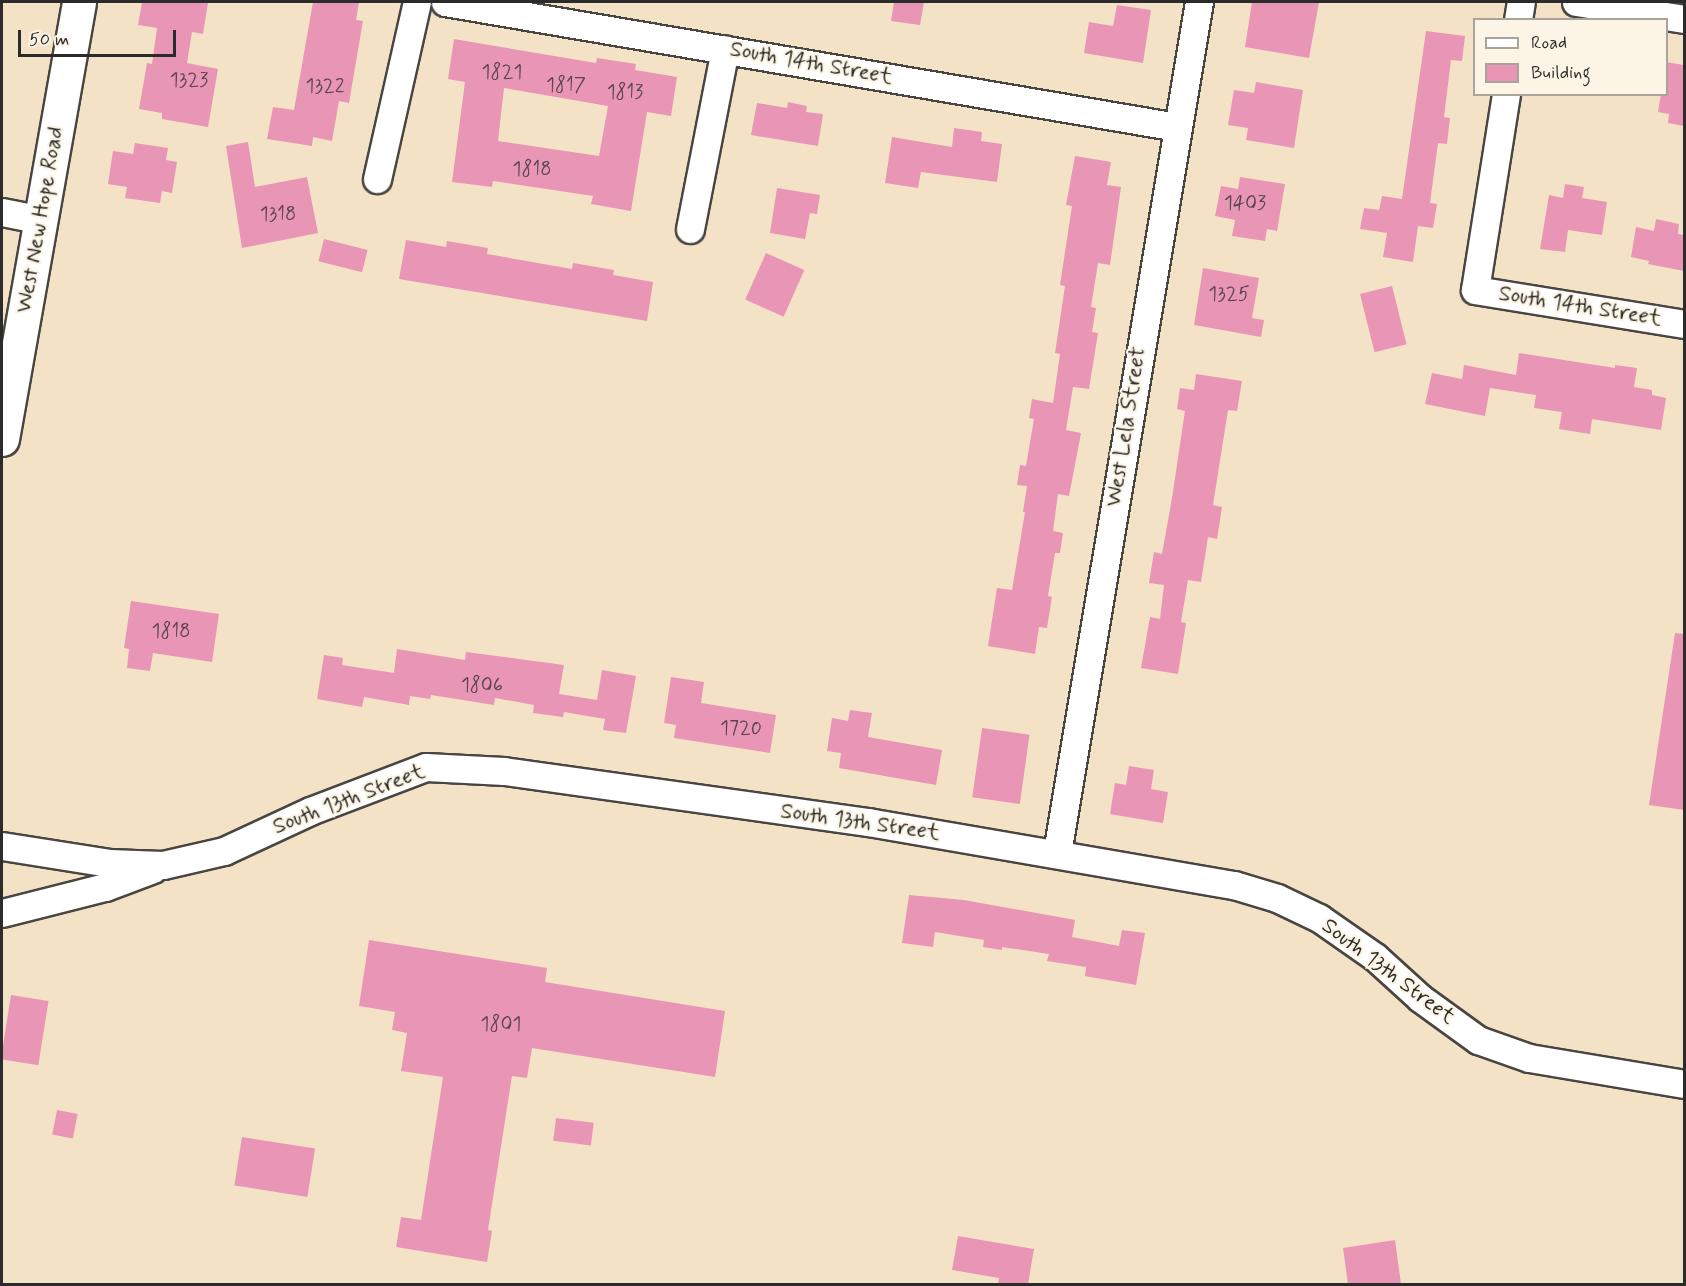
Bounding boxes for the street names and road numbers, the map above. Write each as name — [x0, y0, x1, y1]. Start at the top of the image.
street label: South 14th Street — [728, 37, 894, 91]
street label: West New Hope Road — [12, 124, 70, 316]
street label: South 14th Street — [1497, 281, 1663, 333]
street label: West Lela Street — [1101, 346, 1153, 508]
street label: South 13th Street — [269, 759, 429, 841]
street label: South 13th Street — [779, 799, 941, 847]
street label: South 13th Street — [1316, 913, 1460, 1031]

